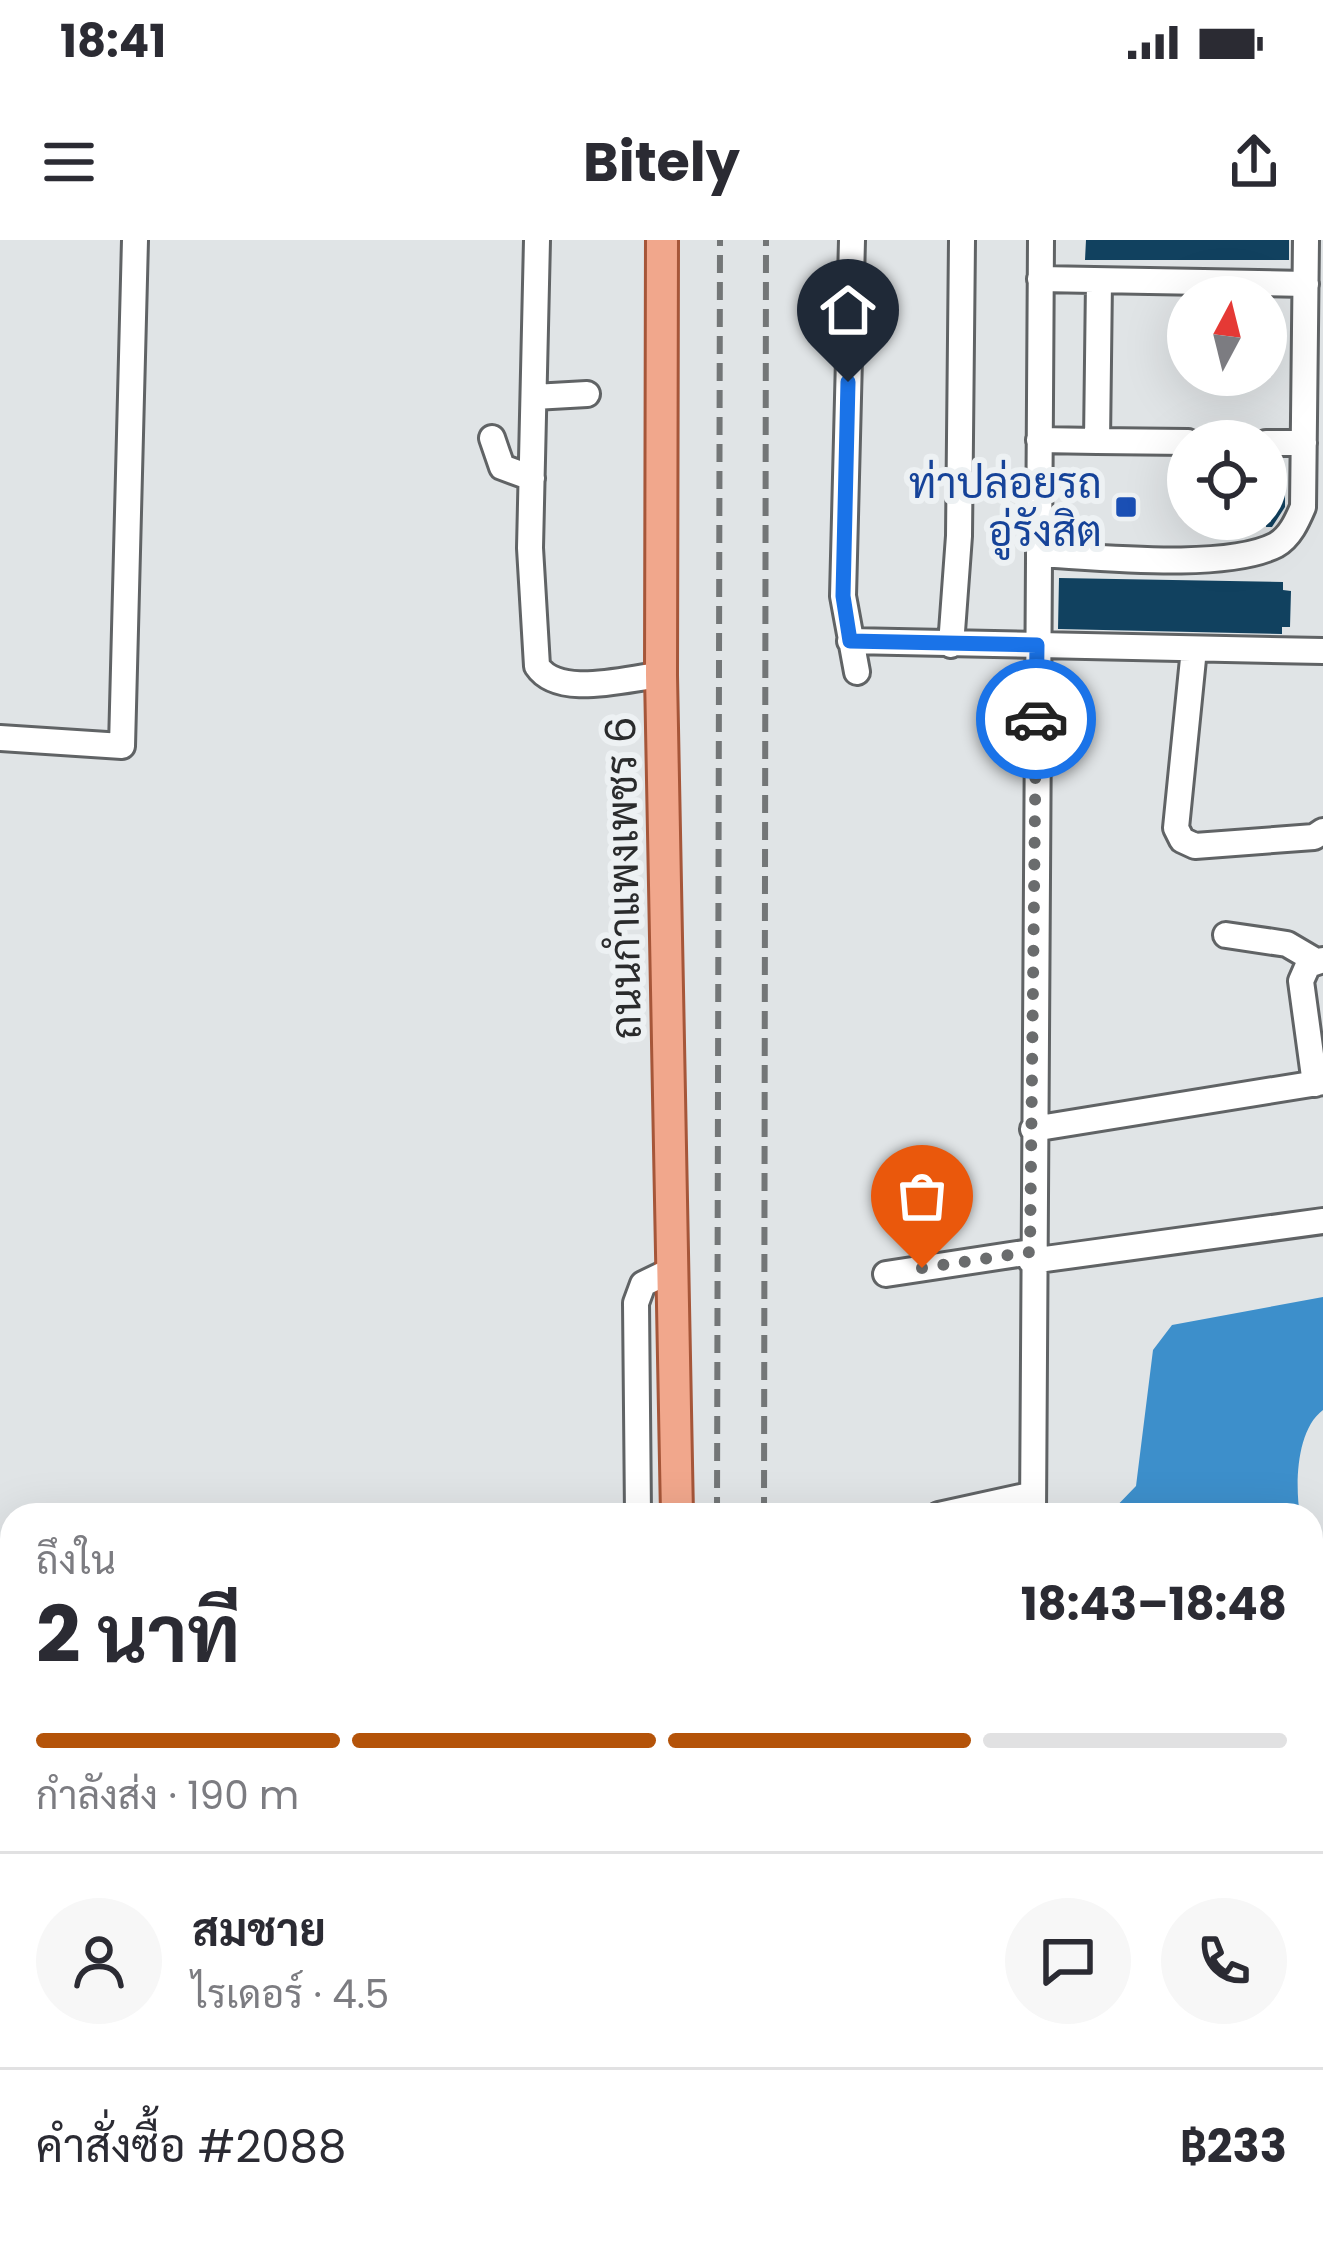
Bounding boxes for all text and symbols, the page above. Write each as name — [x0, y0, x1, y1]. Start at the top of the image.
text: 18:41 — [60, 10, 166, 73]
text: Bitely — [583, 124, 740, 200]
icon: menu — [36, 129, 102, 195]
icon: share — [1221, 129, 1287, 195]
pin — [797, 259, 899, 382]
north arrow — [1167, 276, 1287, 396]
map controls — [1167, 276, 1287, 540]
icon: home — [815, 277, 881, 343]
button: locate — [1167, 420, 1287, 540]
place label: ท่าปล่อยรถ อู่รังสิต — [909, 454, 1102, 561]
marker: ท่าปล่อยรถ อู่รังสิต — [1113, 494, 1139, 520]
courier — [976, 659, 1096, 779]
icon: car — [1003, 686, 1069, 752]
street label: ถนนกำแพงเพชร 6 — [591, 716, 656, 1040]
pin — [871, 1145, 973, 1268]
icon: bag — [889, 1163, 955, 1229]
text: ถึงใน — [36, 1533, 116, 1588]
text: 18:43–18:48 — [1021, 1573, 1287, 1636]
text: 2 นาที — [36, 1580, 240, 1689]
text: กำลังส่ง · 190 m — [36, 1768, 299, 1823]
button: person — [36, 1898, 162, 2024]
button: chat — [1005, 1898, 1131, 2024]
button: phone — [1161, 1898, 1287, 2024]
text: สมชาย — [192, 1899, 326, 1962]
text: ไรเดอร์ · 4.5 — [192, 1967, 389, 2022]
text: คำสั่งซื้อ #2088 — [36, 2115, 346, 2178]
text: ฿233 — [1180, 2115, 1287, 2178]

